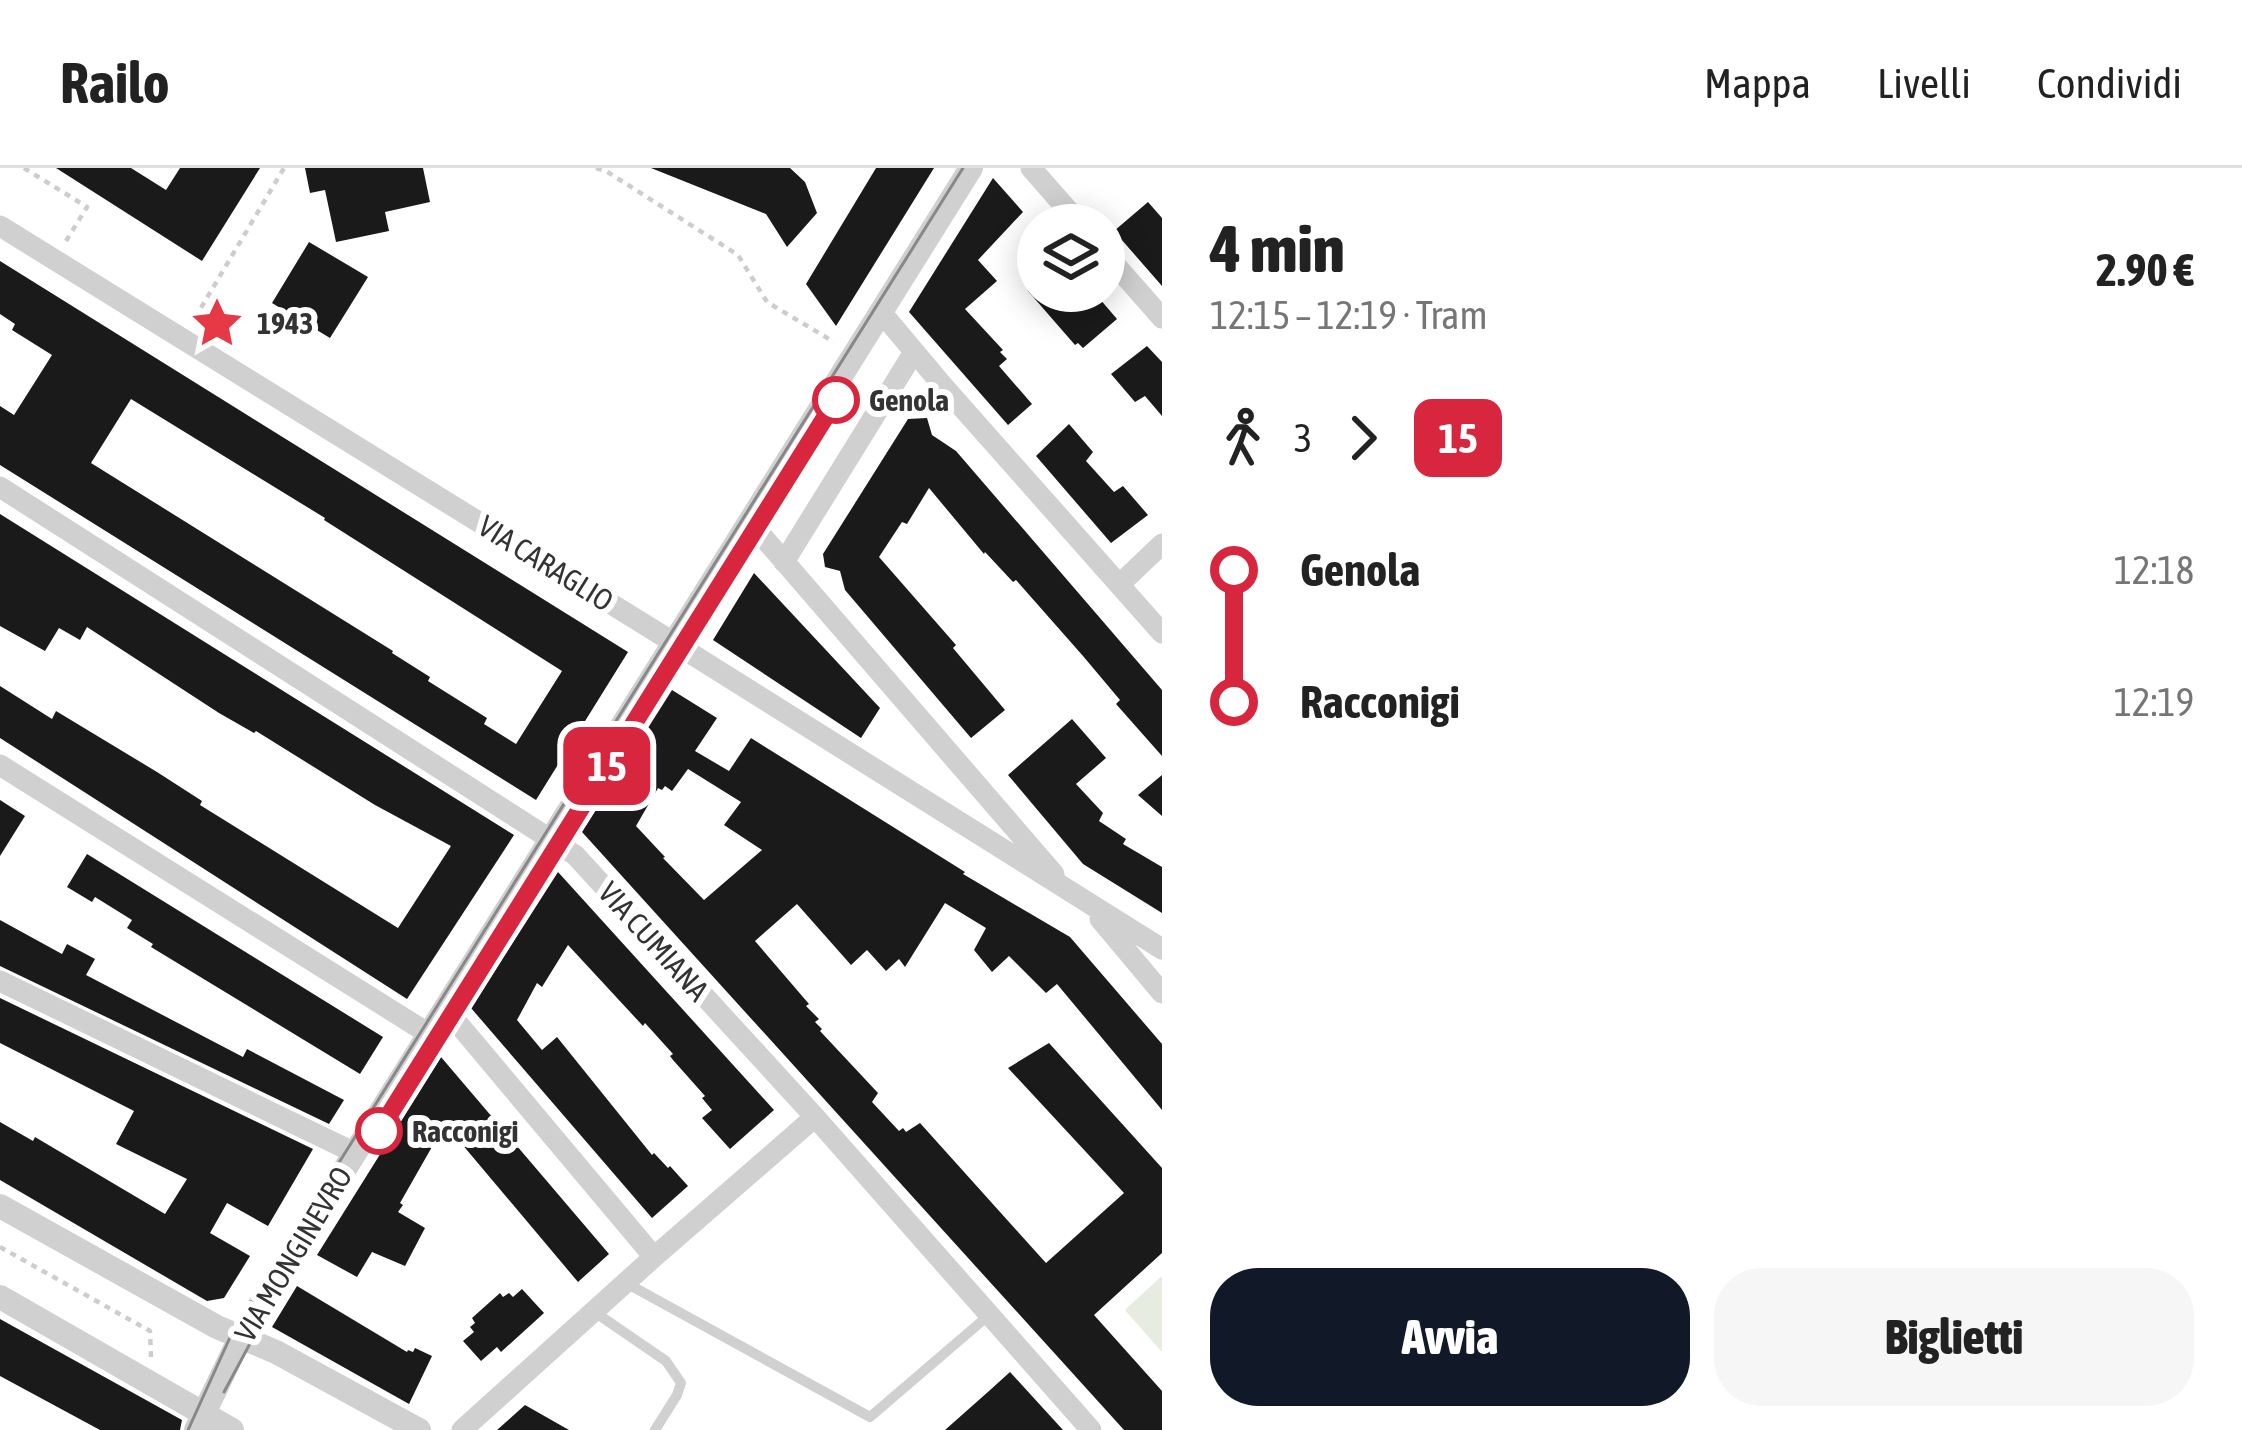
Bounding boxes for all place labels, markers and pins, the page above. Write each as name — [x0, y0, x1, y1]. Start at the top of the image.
place icon: 1943 — [188, 294, 246, 352]
place label: 1943 — [257, 306, 313, 340]
marker: Genola — [814, 378, 858, 422]
place label: Genola — [869, 383, 949, 417]
marker: Racconigi — [357, 1109, 401, 1153]
place label: Racconigi — [412, 1114, 519, 1148]

